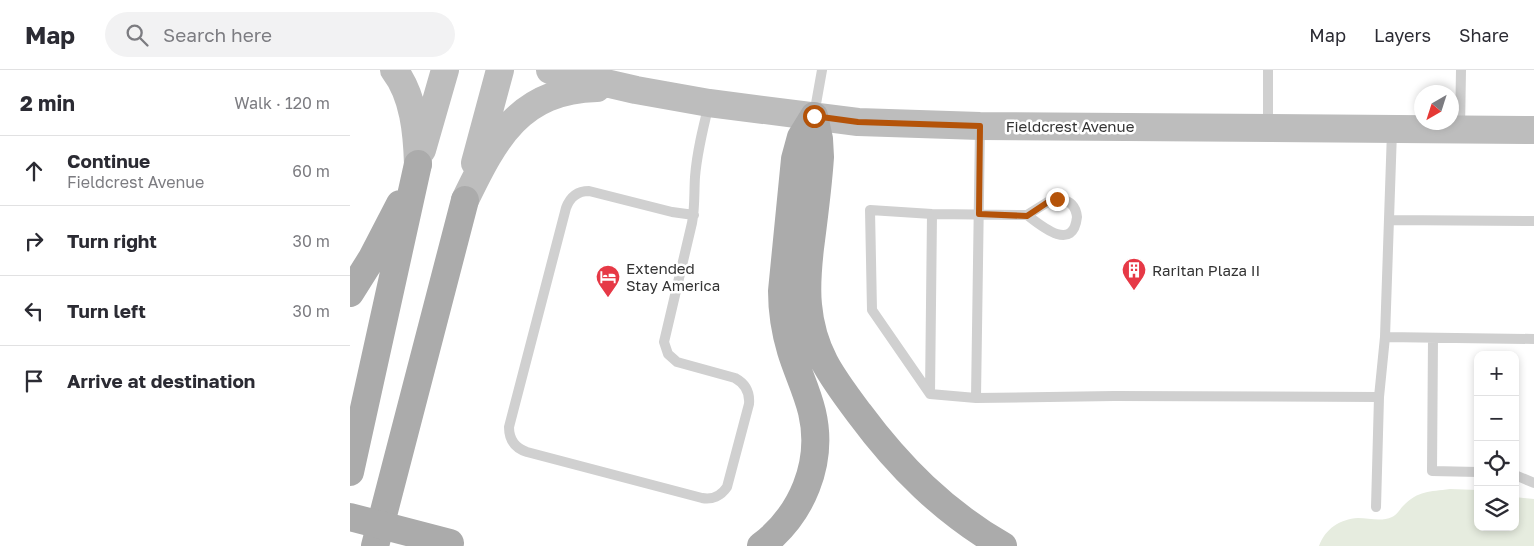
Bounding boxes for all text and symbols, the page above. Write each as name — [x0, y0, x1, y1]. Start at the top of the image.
search box — [105, 12, 455, 57]
text: Map — [25, 20, 75, 49]
icon: search — [123, 21, 151, 49]
text: Search here — [163, 23, 272, 46]
text: Map — [1309, 24, 1346, 46]
text: Layers — [1374, 24, 1431, 46]
text: Share — [1459, 24, 1509, 46]
north arrow — [1414, 85, 1459, 130]
text: 2 min — [20, 90, 75, 116]
text: Walk · 120 m — [234, 93, 330, 113]
route start — [803, 105, 826, 128]
street label: Fieldcrest Avenue — [1006, 117, 1135, 135]
text: Continue — [67, 149, 150, 172]
icon: ahead — [20, 157, 48, 185]
text: 60 m — [292, 161, 330, 181]
text: Fieldcrest Avenue — [67, 172, 204, 192]
route end — [1046, 188, 1069, 211]
icon: right — [20, 227, 48, 255]
text: Turn right — [67, 229, 157, 252]
text: 30 m — [293, 231, 330, 251]
building icon: Raritan Plaza II — [1121, 257, 1147, 291]
place label: Extended Stay America — [626, 259, 720, 294]
place label: Raritan Plaza II — [1152, 261, 1260, 279]
hotel icon: Extended Stay America — [595, 264, 621, 298]
icon: left — [20, 297, 48, 325]
text: Turn left — [67, 299, 146, 322]
text: 30 m — [293, 301, 330, 321]
map controls — [1474, 351, 1519, 531]
button: + — [1474, 351, 1519, 396]
icon: arrive — [20, 367, 48, 395]
text: Arrive at destination — [67, 369, 255, 392]
button: − — [1474, 396, 1519, 441]
button: locate — [1474, 441, 1519, 486]
button: layers — [1474, 486, 1519, 531]

